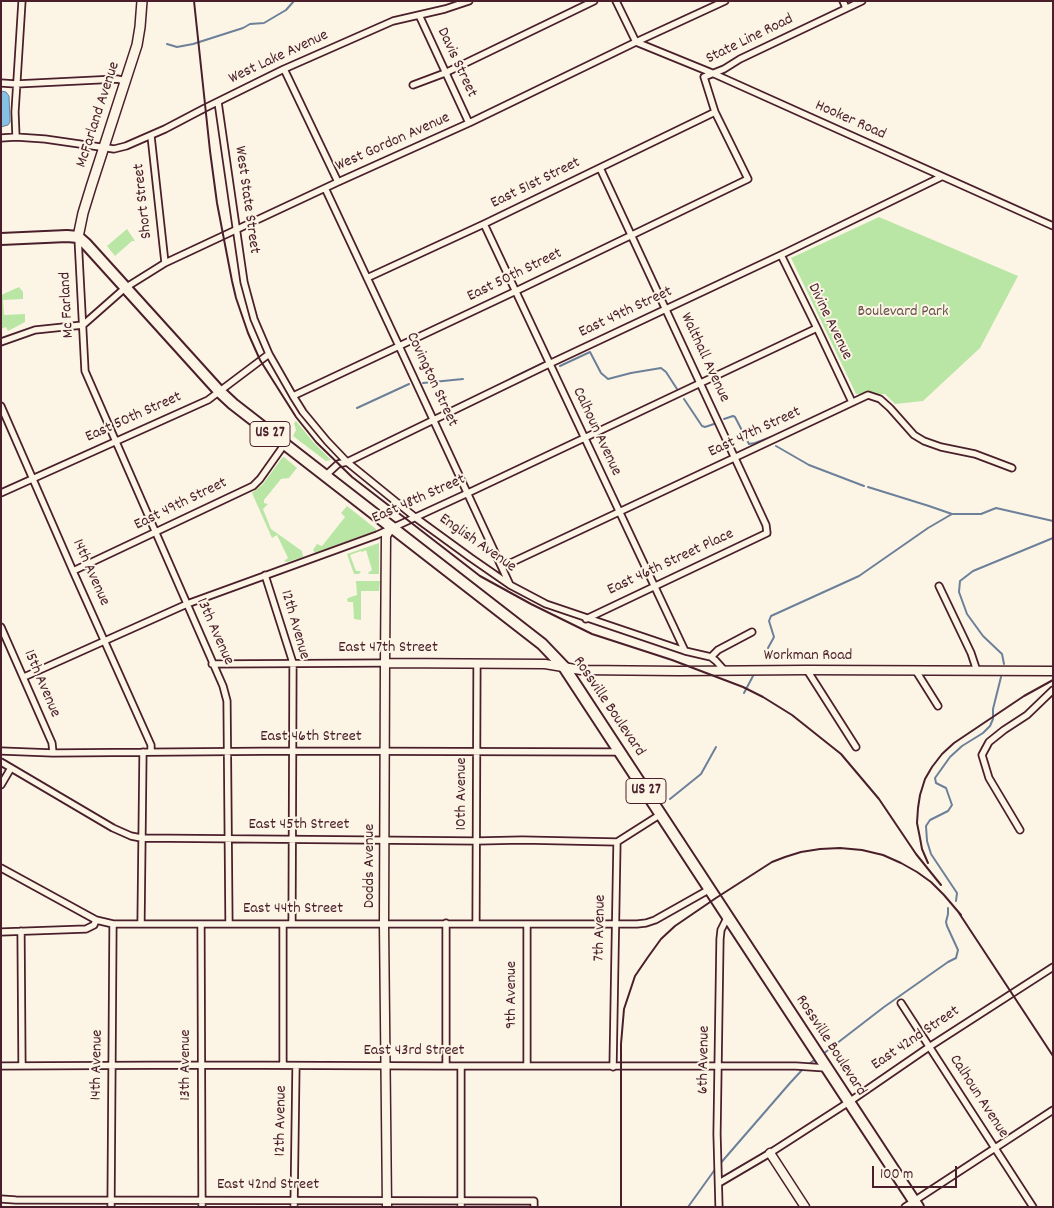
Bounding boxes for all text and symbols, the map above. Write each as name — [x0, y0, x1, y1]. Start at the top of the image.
street label: State Line Road — [703, 11, 797, 69]
street label: Davis Street — [432, 25, 480, 101]
street label: West Lake Avenue — [226, 27, 332, 89]
street label: McFarland Avenue — [73, 60, 125, 170]
street label: Hooker Road — [812, 97, 888, 145]
street label: West Gordon Avenue — [333, 109, 453, 177]
street label: West State Street — [229, 145, 263, 255]
street label: East 51st Street — [488, 154, 584, 214]
street label: Short Street — [130, 162, 158, 240]
street label: East 50th Street — [465, 245, 565, 307]
street label: Mc Farland — [57, 271, 79, 339]
street label: Divine Avenue — [802, 281, 856, 363]
street label: East 49th Street — [576, 283, 676, 343]
park label: Boulevard Park — [858, 303, 948, 323]
street label: Walthall Avenue — [675, 310, 733, 406]
street label: Covington Street — [401, 330, 461, 430]
street label: Calhoun Avenue — [567, 385, 625, 479]
street label: East 50th Street — [83, 388, 185, 448]
street label: East 47th Street — [706, 403, 804, 463]
road number: US 27 — [250, 422, 290, 446]
street label: East 48th Street — [369, 471, 469, 529]
street label: East 49th Street — [131, 474, 231, 536]
street label: English Avenue — [435, 510, 519, 578]
street label: East 46th Street Place — [605, 525, 737, 601]
street label: 14th Avenue — [67, 537, 113, 609]
street label: 12th Avenue — [275, 588, 313, 662]
street label: 13th Avenue — [191, 596, 237, 668]
street label: East 47th Street — [338, 639, 438, 659]
street label: 15th Avenue — [18, 647, 64, 721]
street label: Workman Road — [764, 647, 852, 667]
street label: Rossville Boulevard — [568, 653, 648, 761]
street label: East 46th Street — [260, 728, 362, 748]
street label: 10th Avenue — [453, 758, 473, 830]
road number: US 27 — [626, 778, 666, 804]
street label: East 45th Street — [249, 816, 349, 836]
street label: Dodds Avenue — [361, 824, 381, 908]
street label: 7th Avenue — [591, 894, 611, 962]
street label: East 44th Street — [243, 900, 343, 920]
street label: 9th Avenue — [503, 961, 523, 1029]
street label: Rossville Boulevard — [790, 992, 870, 1100]
street label: East 42nd Street — [868, 1002, 964, 1076]
street label: 6th Avenue — [695, 1026, 715, 1094]
street label: 14th Avenue — [88, 1029, 108, 1101]
street label: 13th Avenue — [177, 1029, 197, 1101]
street label: East 43rd Street — [364, 1042, 464, 1062]
street label: Calhoun Avenue — [944, 1052, 1012, 1142]
street label: 12th Avenue — [272, 1085, 292, 1157]
scale bar — [874, 1156, 959, 1188]
text: 100 m — [880, 1164, 913, 1186]
street label: East 42nd Street — [217, 1176, 319, 1196]

